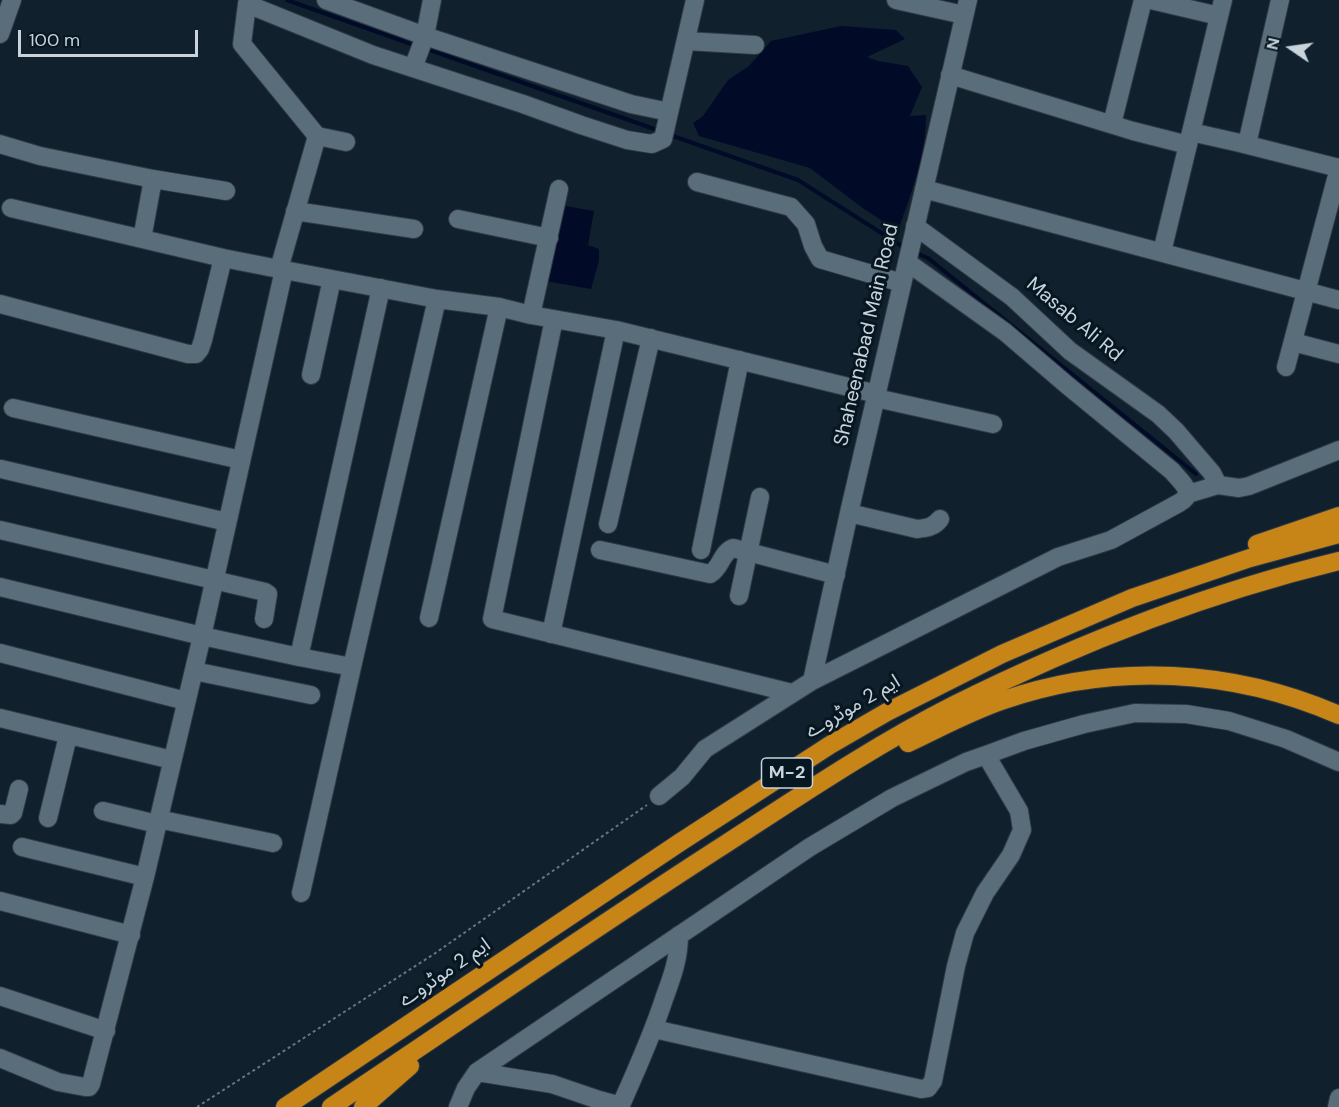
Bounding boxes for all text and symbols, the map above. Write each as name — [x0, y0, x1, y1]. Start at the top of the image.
scale bar — [21, 18, 201, 56]
north arrow — [1261, 18, 1321, 78]
text: 100 m — [29, 28, 80, 52]
text: N — [1261, 36, 1285, 52]
street label: Shaheenabad Main Road — [830, 221, 904, 449]
street label: Masab Ali Rd — [1021, 273, 1127, 367]
street label: ایم 2 موٹروے — [801, 670, 905, 744]
road number: M-2 — [762, 758, 812, 788]
street label: ایم 2 موٹروے — [394, 933, 496, 1013]

